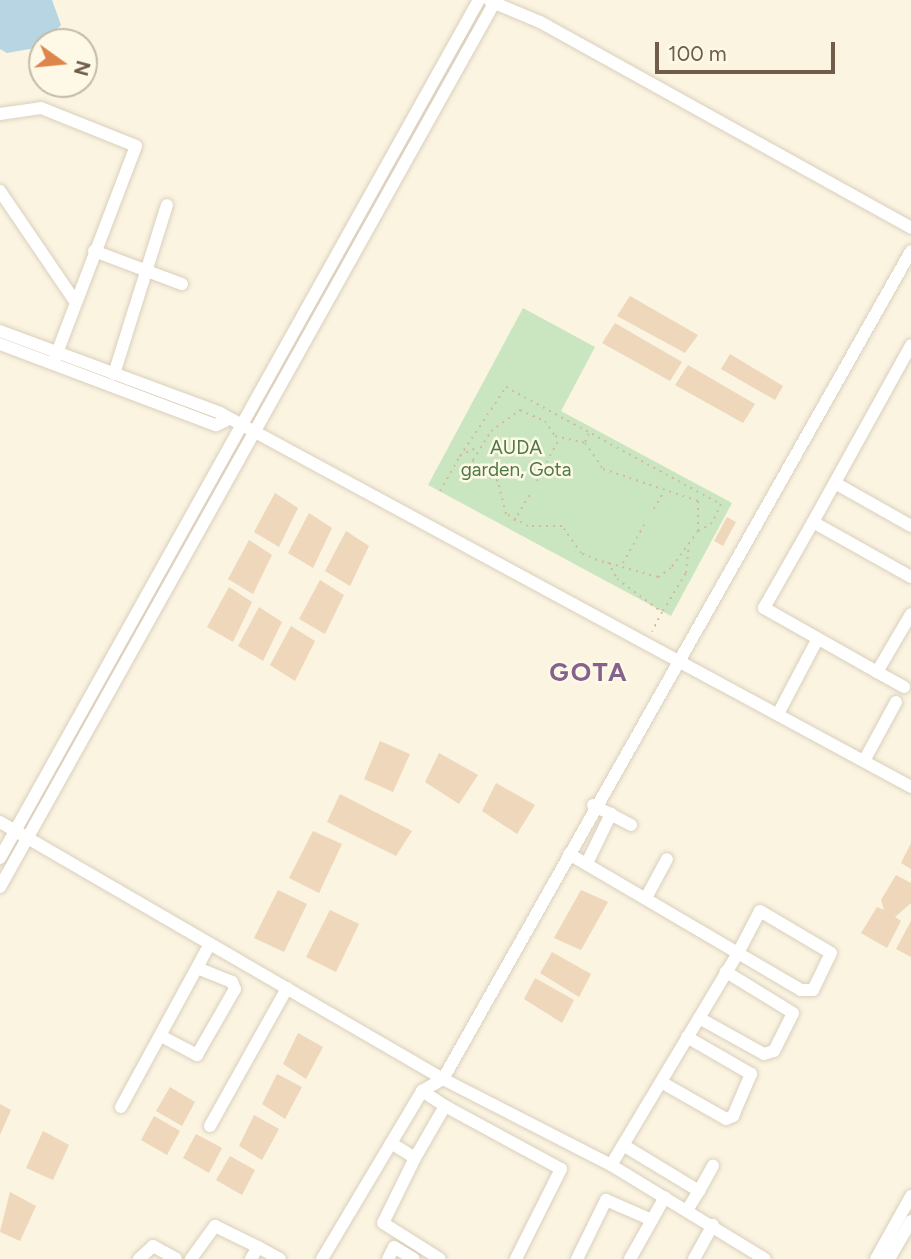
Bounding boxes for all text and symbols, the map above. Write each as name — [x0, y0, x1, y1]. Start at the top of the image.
north arrow — [28, 28, 98, 98]
scale bar — [659, 28, 839, 72]
text: 100 m — [668, 41, 727, 66]
text: N — [69, 58, 95, 78]
park label: AUDA garden, Gota — [461, 437, 571, 481]
district label: GOTA — [550, 657, 628, 689]

